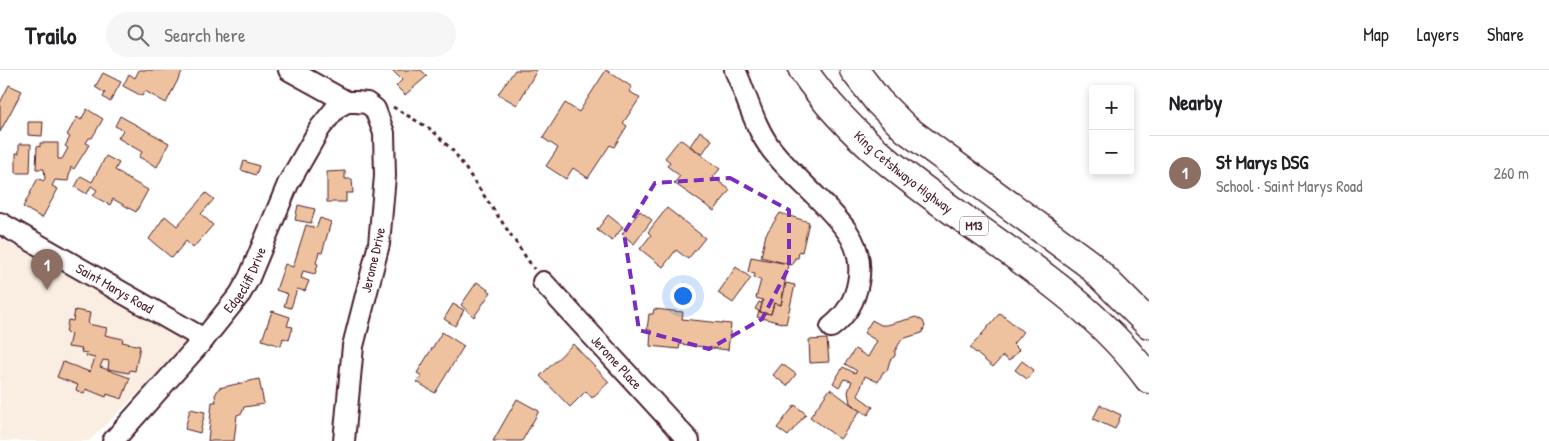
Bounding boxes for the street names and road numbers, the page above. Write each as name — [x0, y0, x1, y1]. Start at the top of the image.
street label: King Cetshwayo Highway — [850, 126, 957, 218]
road number: M13 — [960, 216, 988, 236]
street label: Jerome Drive — [356, 225, 389, 294]
street label: Edgecliff Drive — [219, 244, 270, 317]
street label: Saint Marys Road — [73, 258, 158, 318]
street label: Jerome Place — [587, 331, 647, 393]

